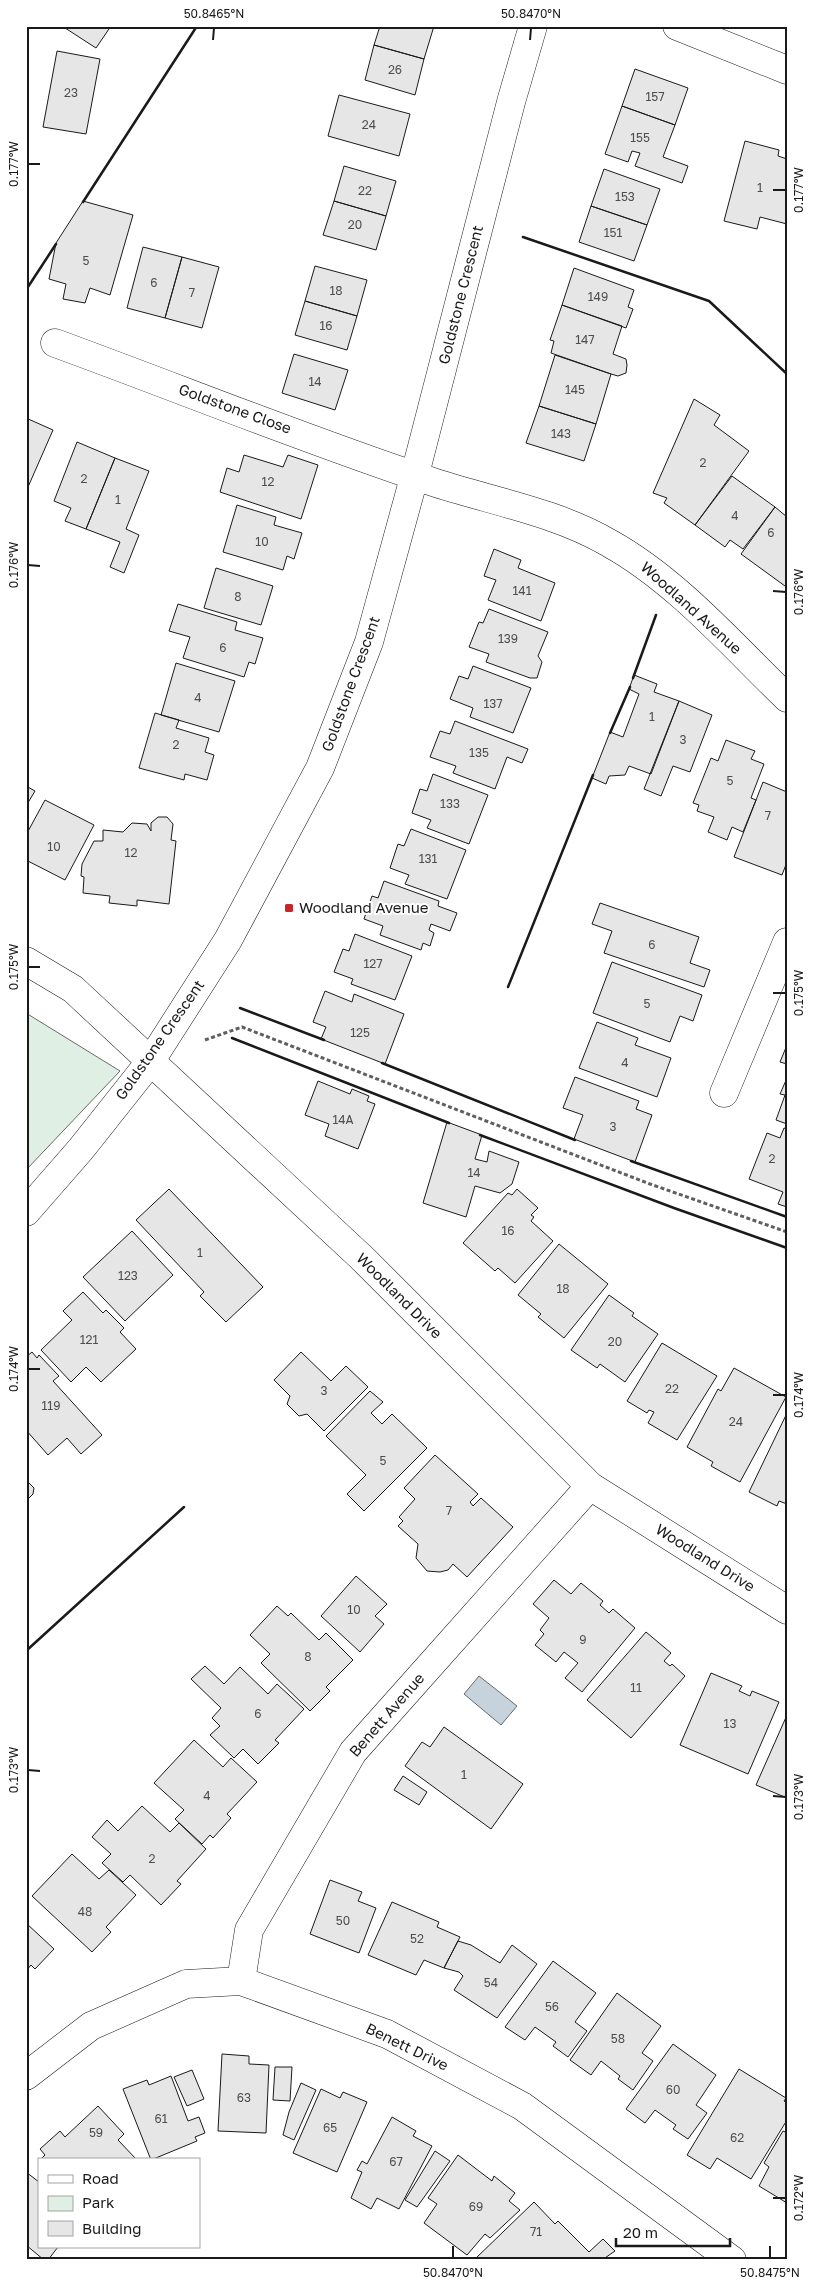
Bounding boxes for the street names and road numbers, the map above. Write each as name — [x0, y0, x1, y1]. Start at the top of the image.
street label: Goldstone Crescent — [434, 223, 486, 366]
street label: Goldstone Close — [177, 379, 294, 437]
street label: Woodland Avenue — [638, 557, 746, 657]
street label: Goldstone Crescent — [317, 614, 383, 754]
street label: Goldstone Crescent — [111, 976, 207, 1103]
street label: Woodland Drive — [353, 1249, 446, 1342]
street label: Woodland Drive — [653, 1519, 759, 1595]
street label: Benett Avenue — [345, 1669, 428, 1760]
street label: Benett Drive — [363, 2018, 452, 2074]

